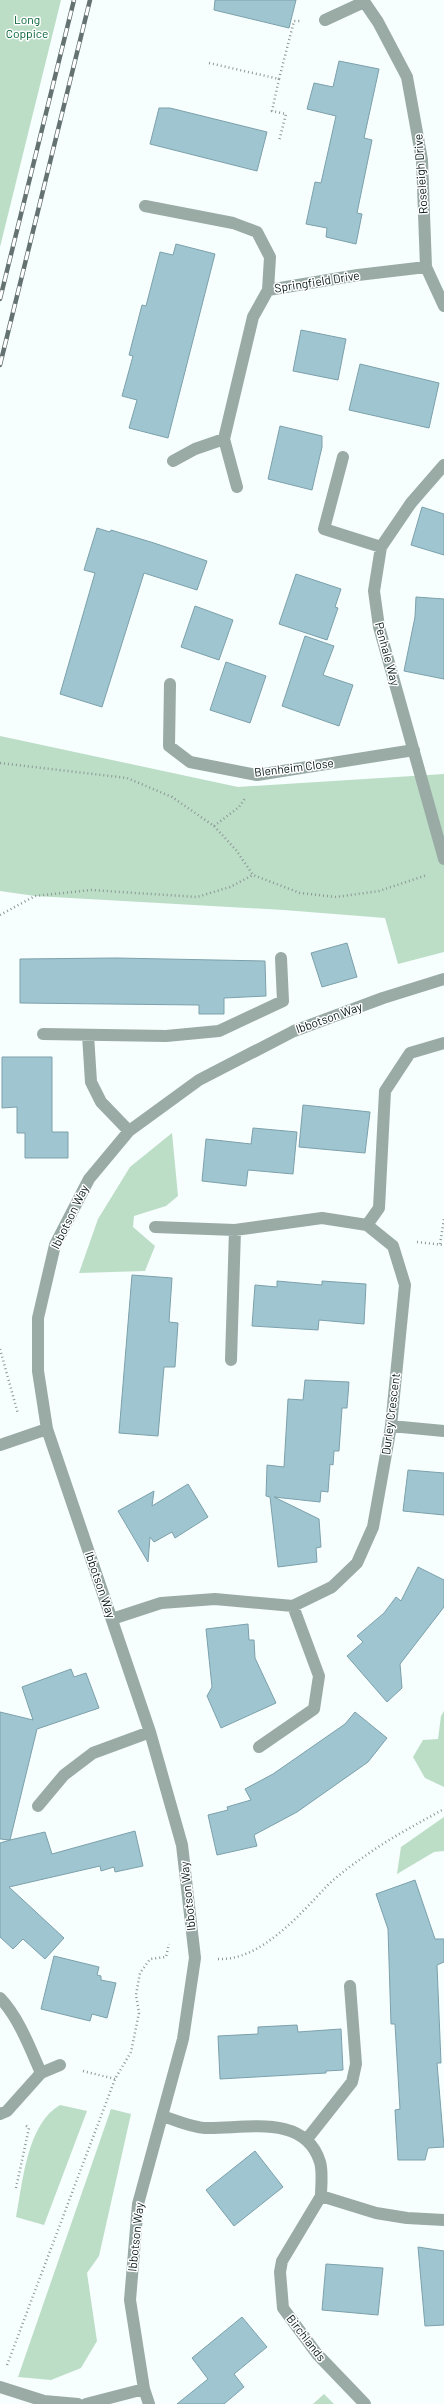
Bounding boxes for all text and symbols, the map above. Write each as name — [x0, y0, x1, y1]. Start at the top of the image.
park label: Long Coppice — [6, 12, 48, 40]
street label: Roseleigh Drive — [410, 134, 430, 215]
street label: Springfield Drive — [273, 267, 360, 295]
street label: Penhale Way — [373, 620, 403, 688]
street label: Blenheim Close — [253, 755, 334, 779]
street label: Ibbotson Way — [294, 998, 364, 1036]
street label: Ibbotson Way — [48, 1182, 91, 1251]
street label: Durley Crescent — [378, 1372, 402, 1455]
street label: Ibbotson Way — [83, 1549, 119, 1620]
street label: Ibbotson Way — [176, 1860, 198, 1931]
street label: Ibbotson Way — [124, 2201, 146, 2272]
street label: Birchlands — [284, 2311, 329, 2364]

